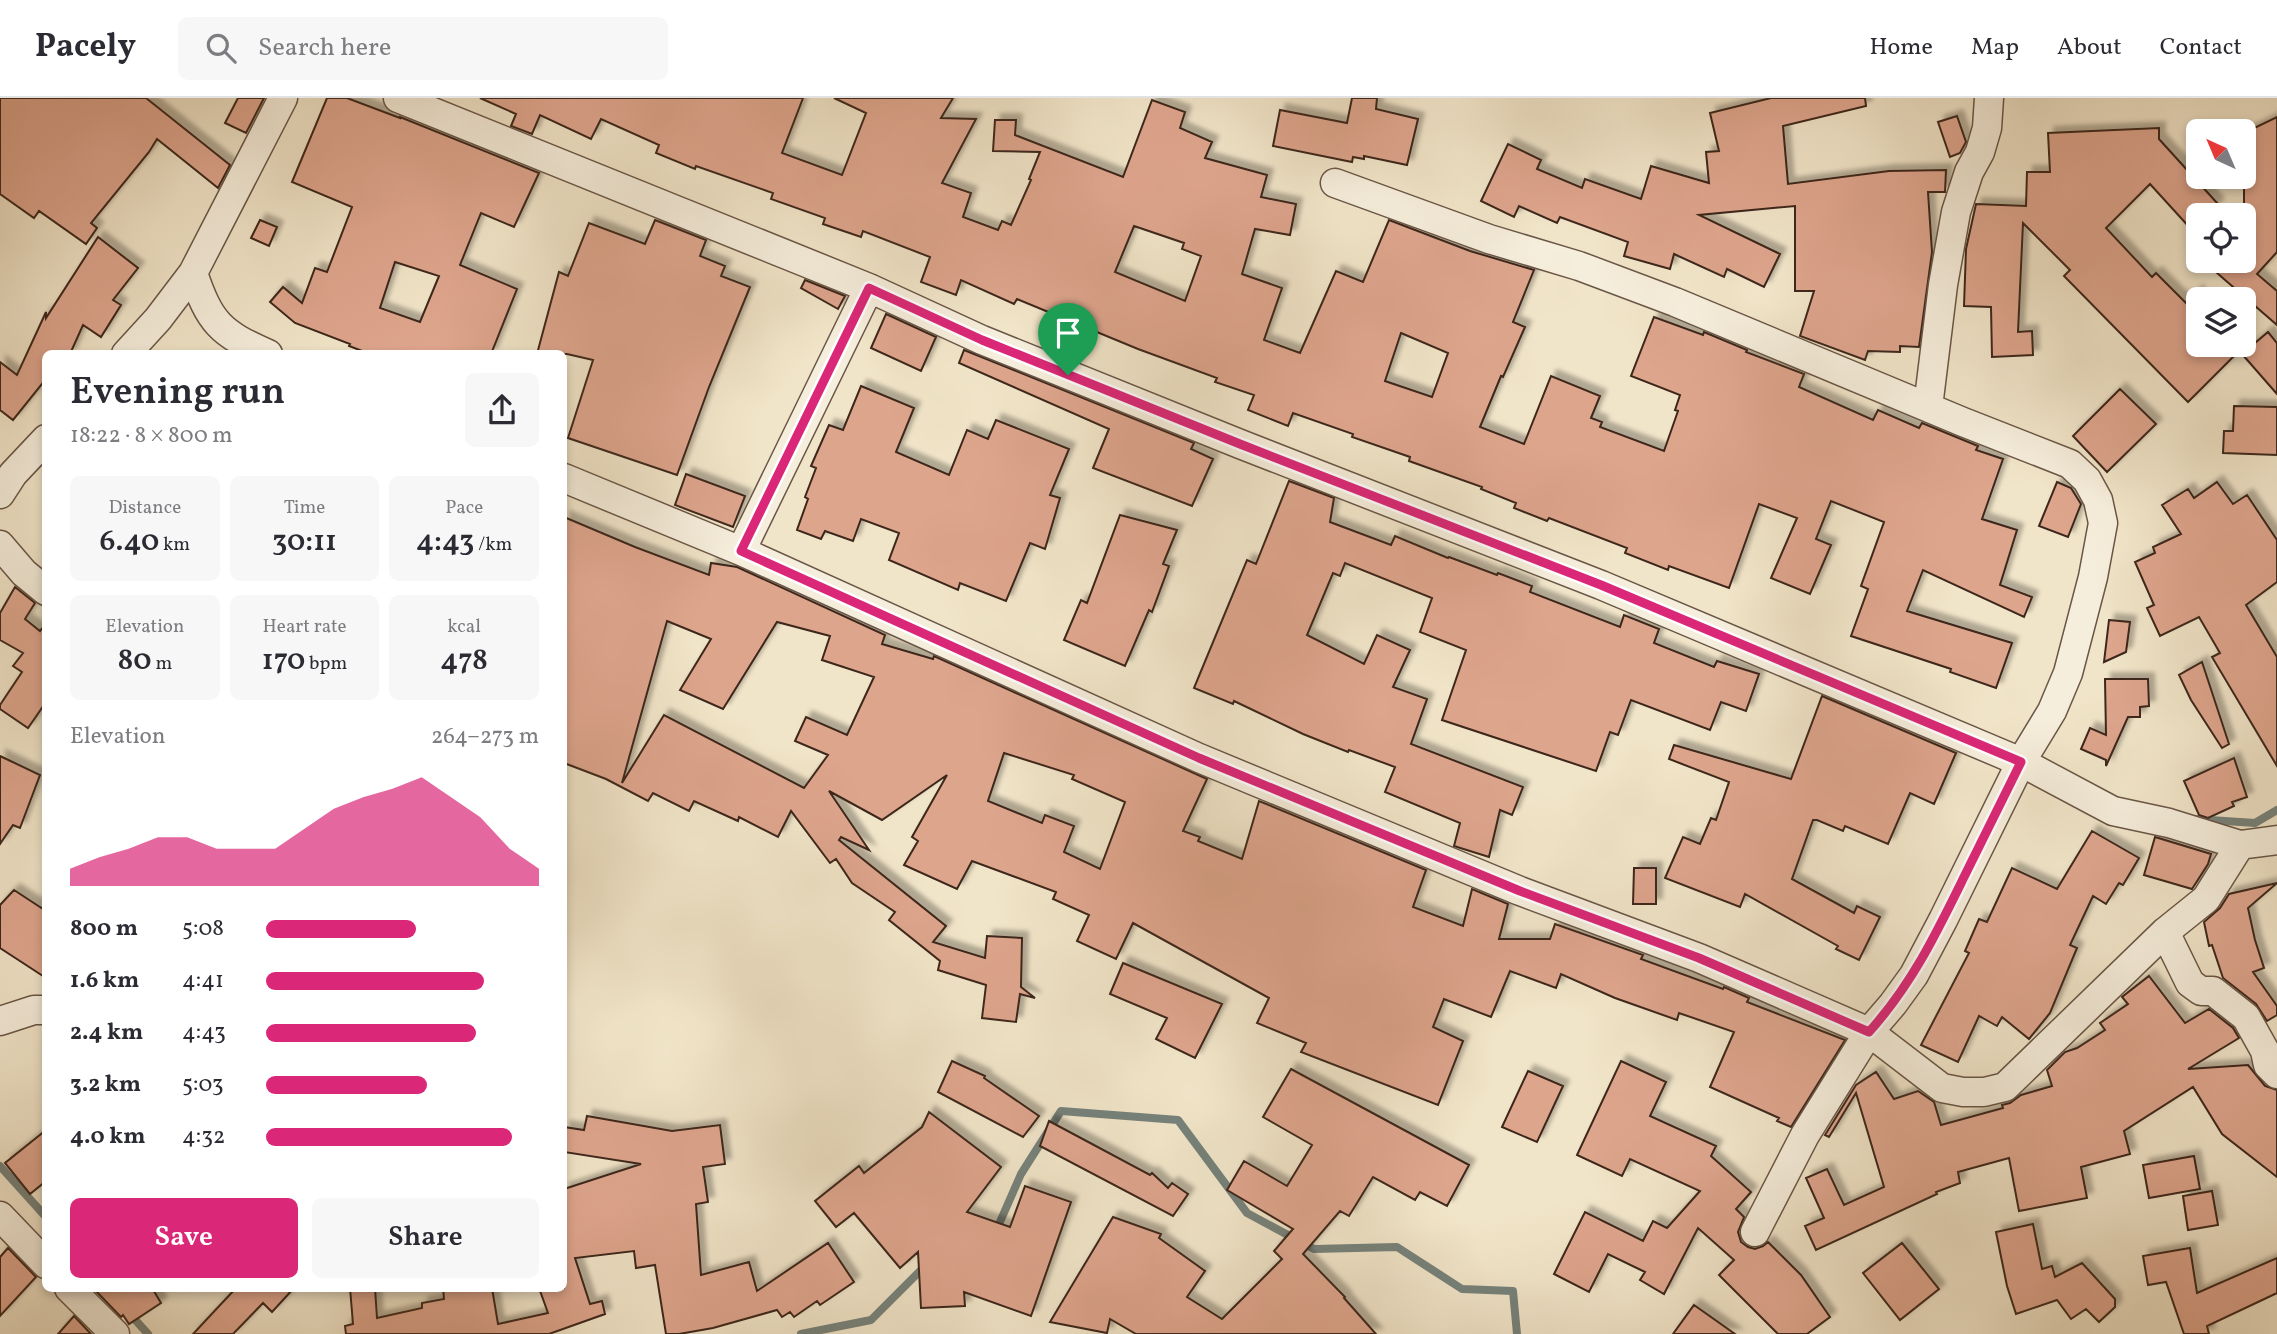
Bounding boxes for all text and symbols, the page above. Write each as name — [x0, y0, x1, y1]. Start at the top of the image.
search box — [178, 17, 668, 80]
text: Pacely — [35, 25, 136, 71]
icon: search — [202, 29, 240, 67]
text: Search here — [258, 30, 391, 66]
text: Home — [1869, 31, 1933, 65]
text: Map — [1971, 31, 2019, 65]
text: About — [2057, 31, 2122, 65]
text: Contact — [2160, 31, 2242, 65]
north arrow — [2186, 119, 2256, 189]
map controls — [2186, 119, 2256, 357]
button: locate — [2186, 203, 2256, 273]
button: layers — [2186, 287, 2256, 357]
pin — [1038, 303, 1098, 375]
icon: arrive — [1049, 314, 1087, 352]
text: Evening run — [70, 367, 285, 420]
button: share — [465, 373, 539, 447]
text: 18:22 · 8 × 800 m — [70, 420, 233, 452]
text: Distance — [108, 495, 181, 521]
text: Time — [284, 495, 325, 521]
text: Pace — [445, 495, 483, 521]
text: 6.40 — [99, 521, 159, 563]
text: 30:11 — [272, 521, 337, 563]
text: 4:43 — [416, 521, 474, 563]
text: km — [159, 532, 190, 558]
text: /km — [474, 532, 512, 558]
text: Elevation — [105, 614, 184, 640]
text: Heart rate — [263, 614, 346, 640]
text: kcal — [447, 614, 481, 640]
text: 80 — [117, 640, 152, 682]
text: 170 — [262, 640, 305, 682]
text: 478 — [440, 640, 488, 682]
text: m — [152, 651, 172, 677]
text: bpm — [305, 651, 347, 677]
text: Elevation — [70, 721, 166, 753]
text: 264–273 m — [431, 721, 539, 753]
text: 800 m — [70, 913, 138, 945]
text: 5:08 — [182, 913, 224, 945]
text: 1.6 km — [70, 965, 139, 997]
text: 4:41 — [182, 965, 224, 997]
text: 2.4 km — [70, 1017, 143, 1049]
text: 4:43 — [182, 1017, 226, 1049]
text: 3.2 km — [70, 1069, 141, 1101]
text: 5:03 — [182, 1069, 224, 1101]
text: 4.0 km — [70, 1121, 145, 1153]
text: 4:32 — [182, 1121, 225, 1153]
button: Save — [70, 1198, 298, 1278]
button: Share — [312, 1198, 539, 1278]

